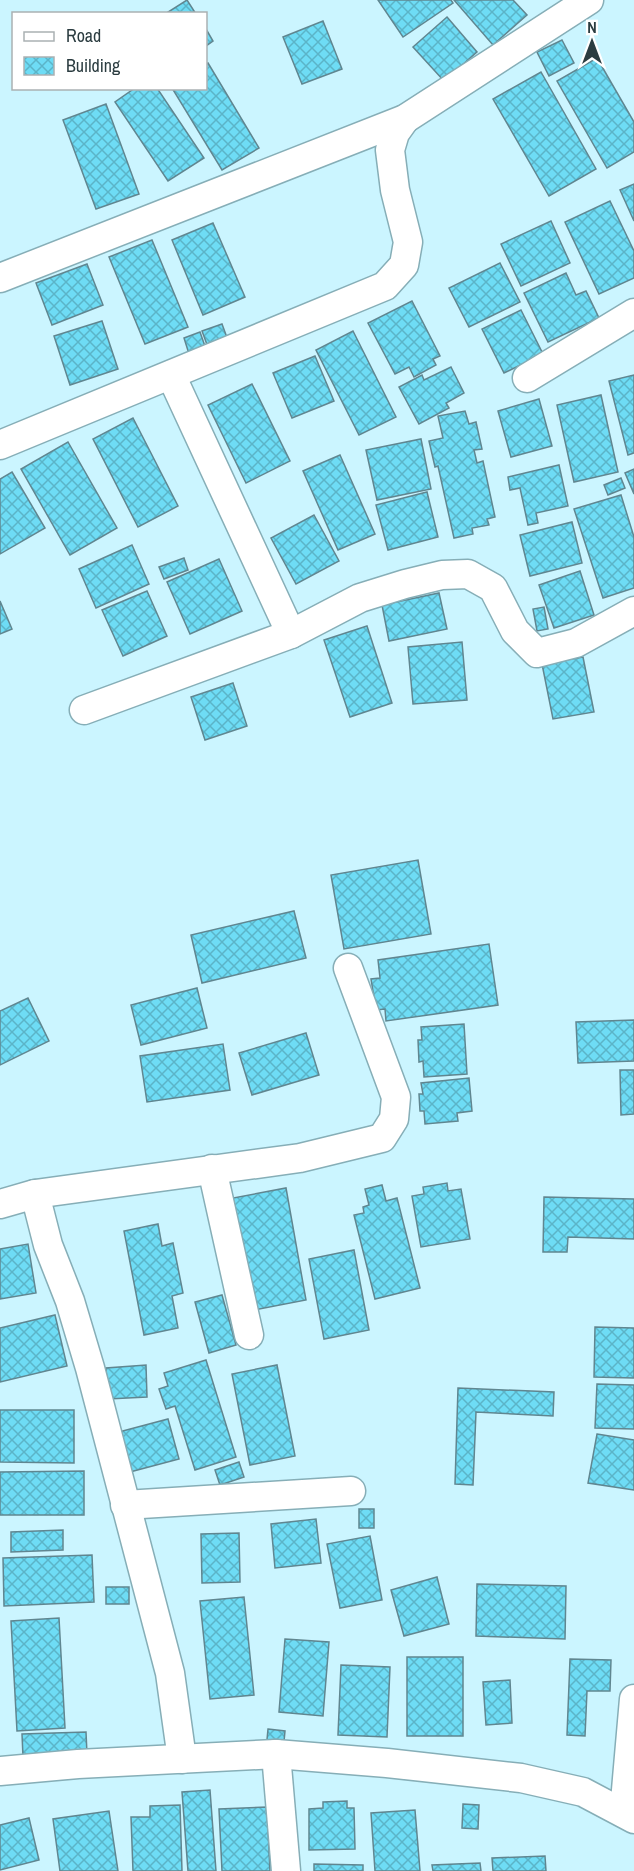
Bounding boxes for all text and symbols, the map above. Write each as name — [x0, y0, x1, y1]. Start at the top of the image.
legend — [12, 12, 207, 90]
north arrow — [562, 12, 622, 72]
text: N — [587, 16, 597, 38]
text: Road — [66, 23, 101, 48]
text: Building — [66, 53, 121, 78]

